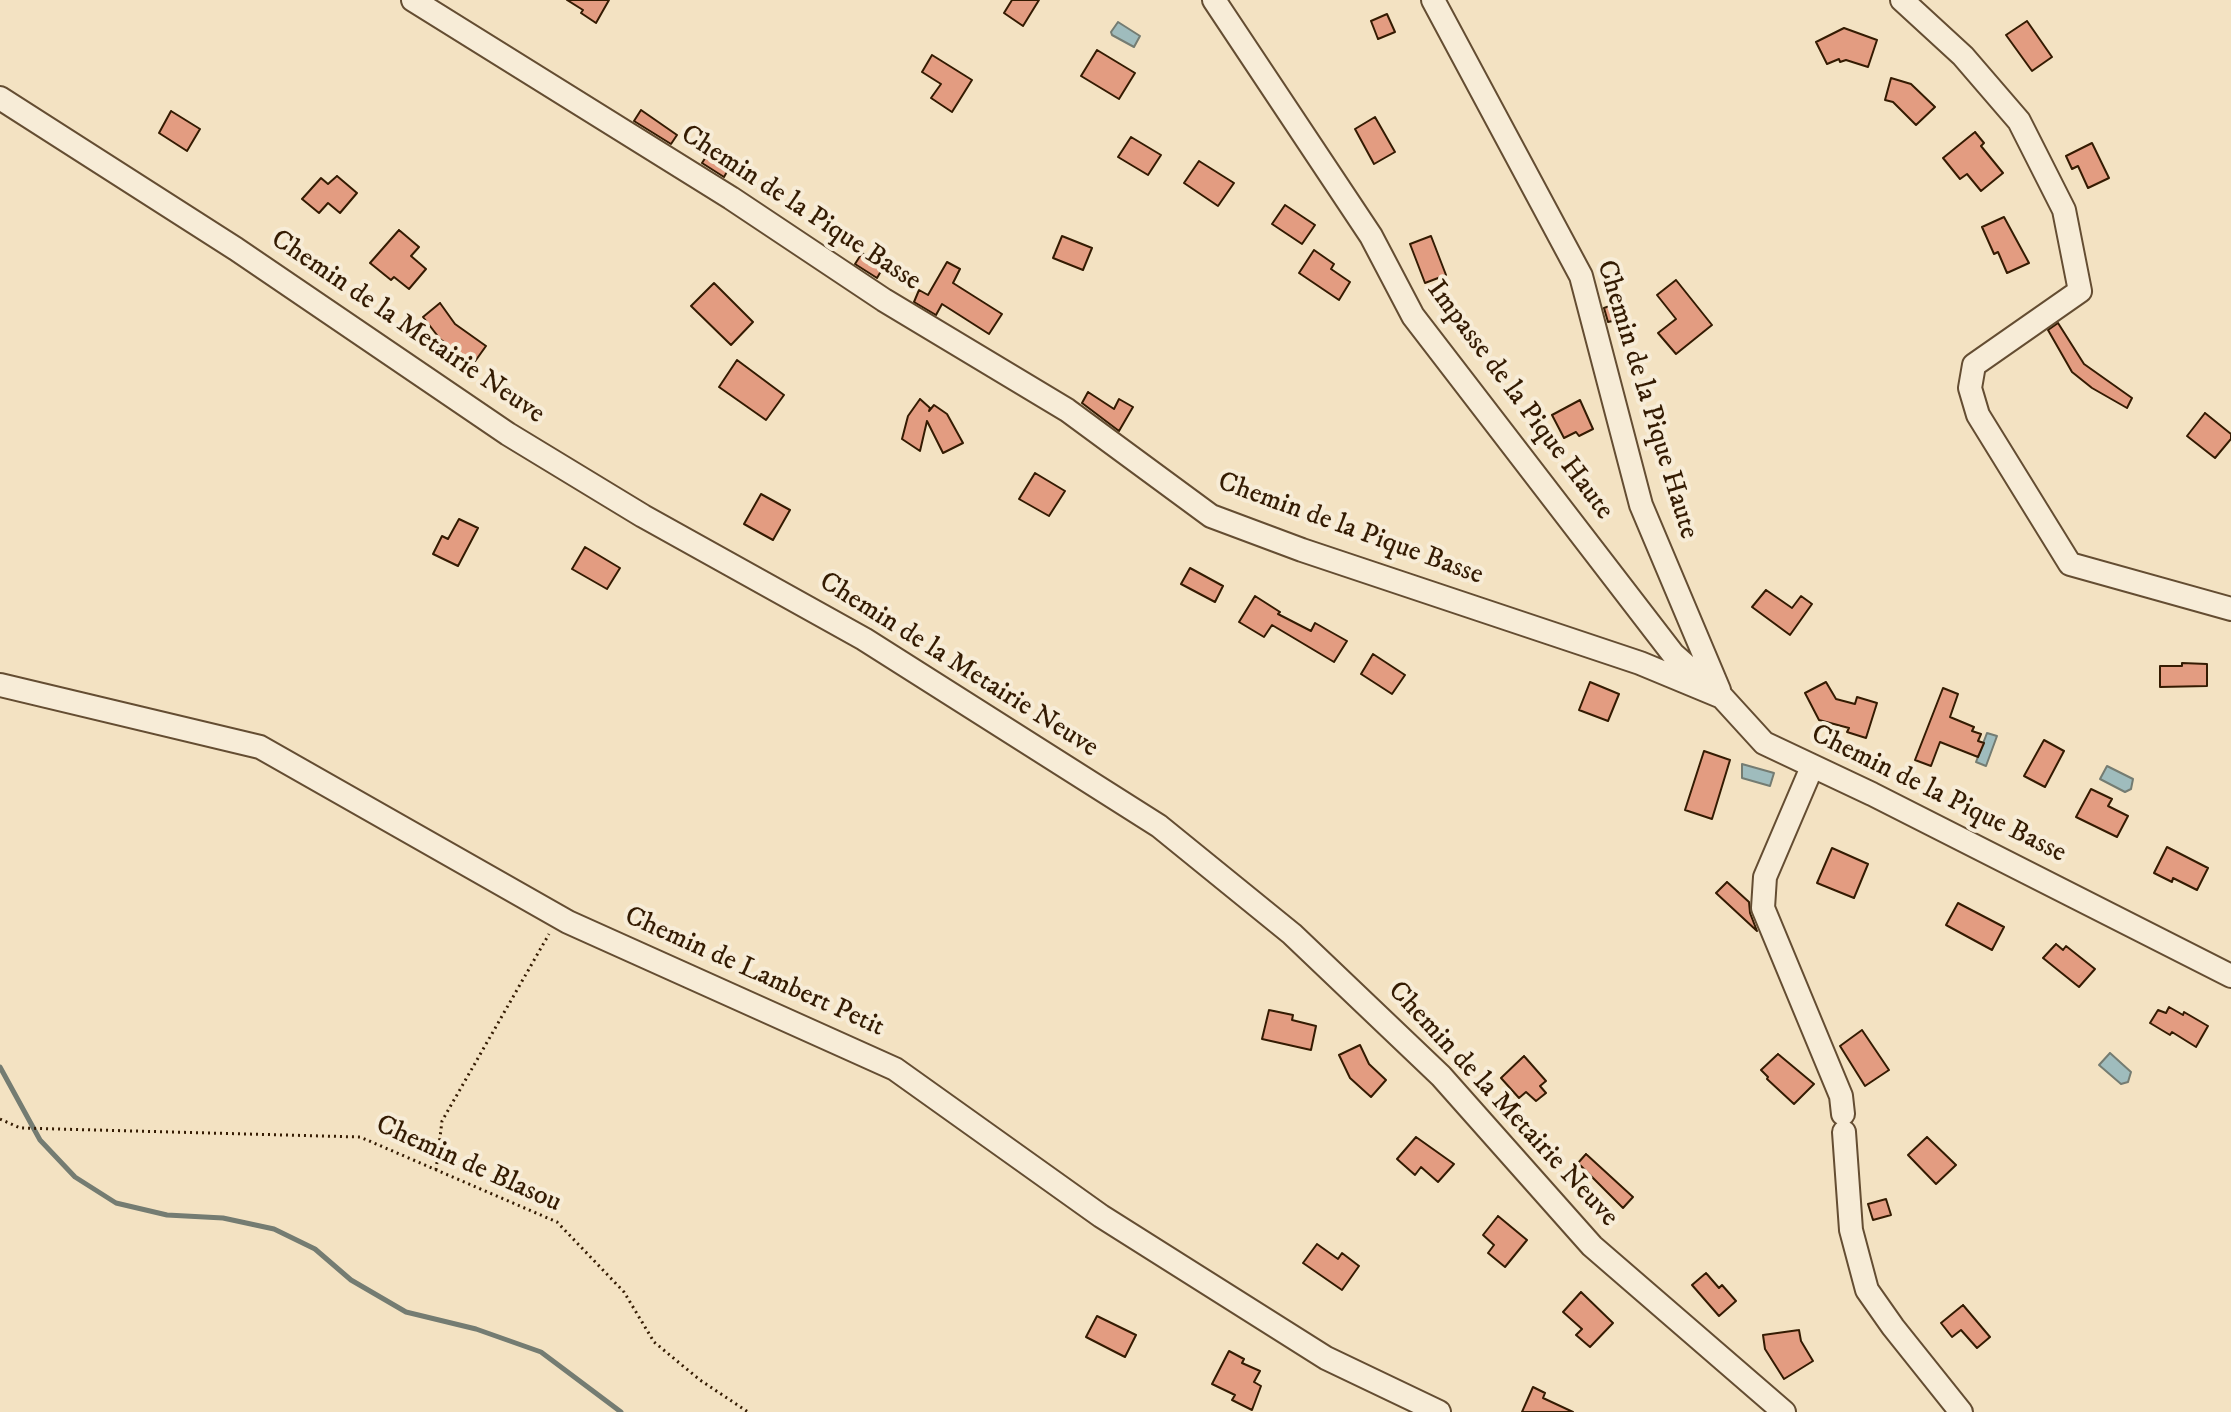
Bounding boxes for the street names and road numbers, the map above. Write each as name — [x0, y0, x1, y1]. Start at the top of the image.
street label: Chemin de la Pique Basse — [673, 119, 927, 299]
street label: Chemin de la Metairie Neuve — [264, 224, 550, 432]
street label: Chemin de la Pique Haute — [1588, 257, 1704, 543]
street label: Impasse de la Pique Haute — [1418, 275, 1620, 527]
street label: Chemin de la Pique Basse — [1213, 466, 1487, 594]
street label: Chemin de la Metairie Neuve — [812, 566, 1104, 766]
street label: Chemin de la Pique Basse — [1805, 719, 2071, 871]
street label: Chemin de Lambert Petit — [619, 901, 889, 1045]
street label: Chemin de la Metairie Neuve — [1380, 975, 1624, 1235]
street label: Chemin de Blasou — [370, 1109, 566, 1221]

